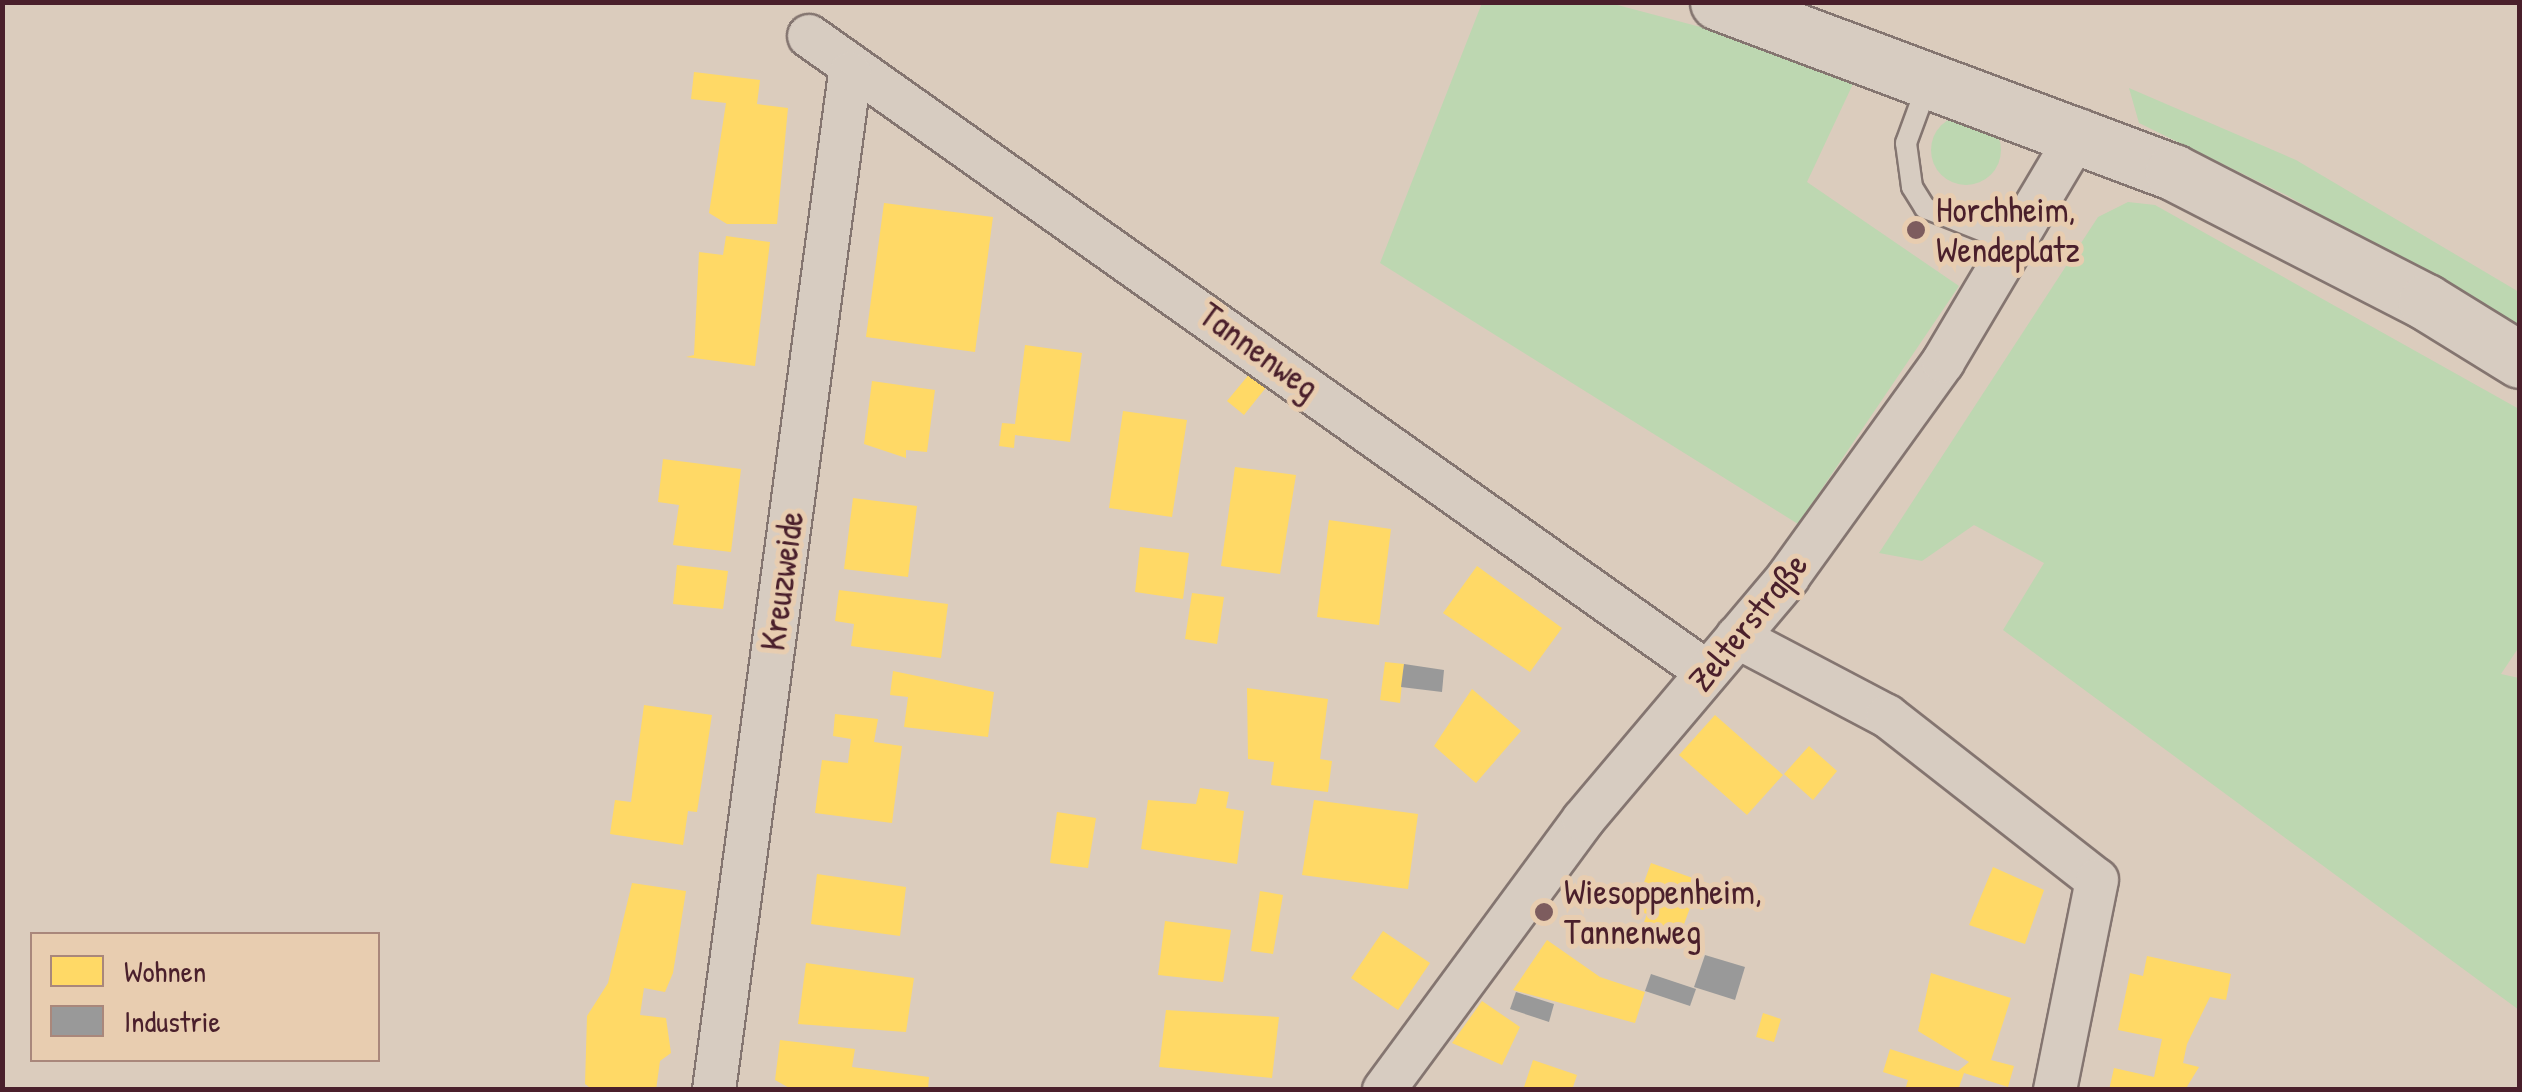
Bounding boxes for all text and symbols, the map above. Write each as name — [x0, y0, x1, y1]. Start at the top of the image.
place label: Horchheim, Wendeplatz — [1936, 189, 2080, 271]
marker: Horchheim, Wendeplatz — [1905, 219, 1927, 241]
street label: Tannenweg — [1191, 294, 1327, 408]
street label: Kreuzweide — [751, 509, 813, 653]
street label: Zelterstraße — [1680, 544, 1816, 700]
place label: Wiesoppenheim, Tannenweg — [1564, 871, 1762, 953]
marker: Wiesoppenheim, Tannenweg — [1533, 901, 1555, 923]
legend — [30, 932, 380, 1062]
text: Wohnen — [124, 951, 206, 991]
text: Industrie — [124, 1001, 220, 1041]

